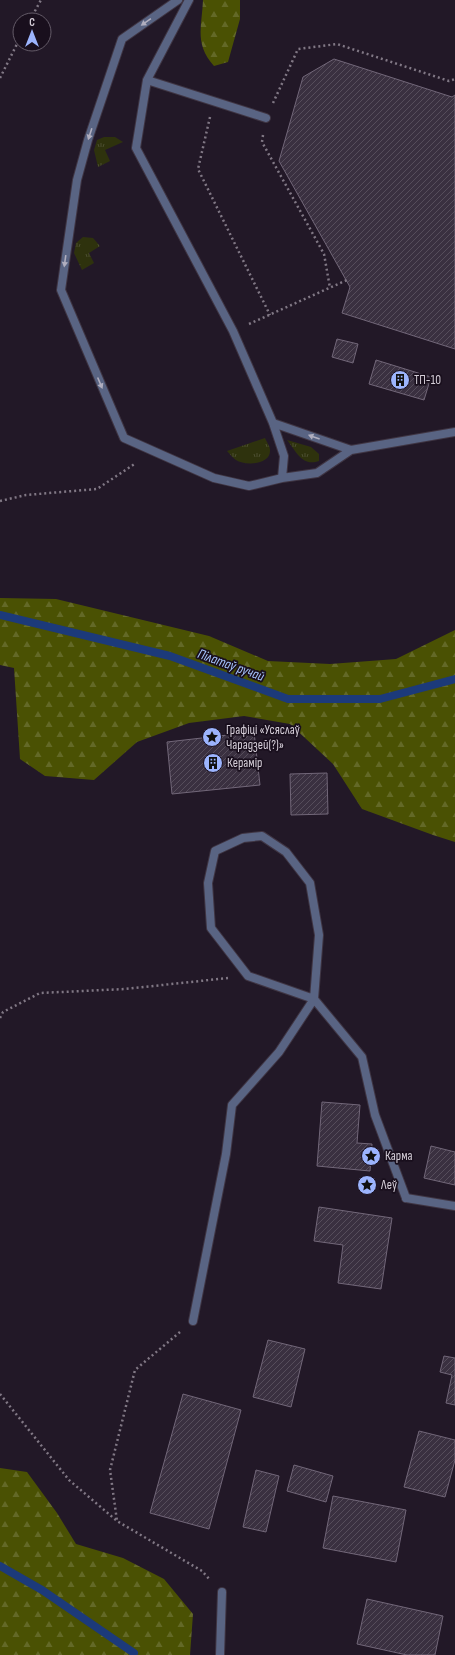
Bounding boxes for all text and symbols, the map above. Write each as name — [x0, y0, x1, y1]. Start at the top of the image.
north arrow — [12, 12, 52, 52]
text: С — [29, 16, 35, 29]
one-way arrow — [141, 18, 151, 26]
one-way arrow — [87, 129, 93, 141]
one-way arrow — [62, 255, 68, 268]
building icon: ТП-10 — [389, 369, 411, 391]
place label: ТП-10 — [414, 372, 441, 388]
one-way arrow — [97, 378, 103, 389]
one-way arrow — [308, 434, 320, 440]
water label: Пілатаў ручай — [195, 645, 267, 685]
place label: Графіці «Усяслаў Чарадзей(?)» — [226, 722, 300, 753]
place icon: Графіці «Усяслаў Чарадзей(?)» — [201, 726, 223, 748]
building icon: Керамір — [202, 752, 224, 774]
place label: Керамір — [227, 755, 262, 771]
place icon: Карма — [360, 1145, 382, 1167]
place label: Карма — [385, 1148, 413, 1164]
place icon: Леў — [356, 1174, 378, 1196]
place label: Леў — [380, 1177, 397, 1193]

